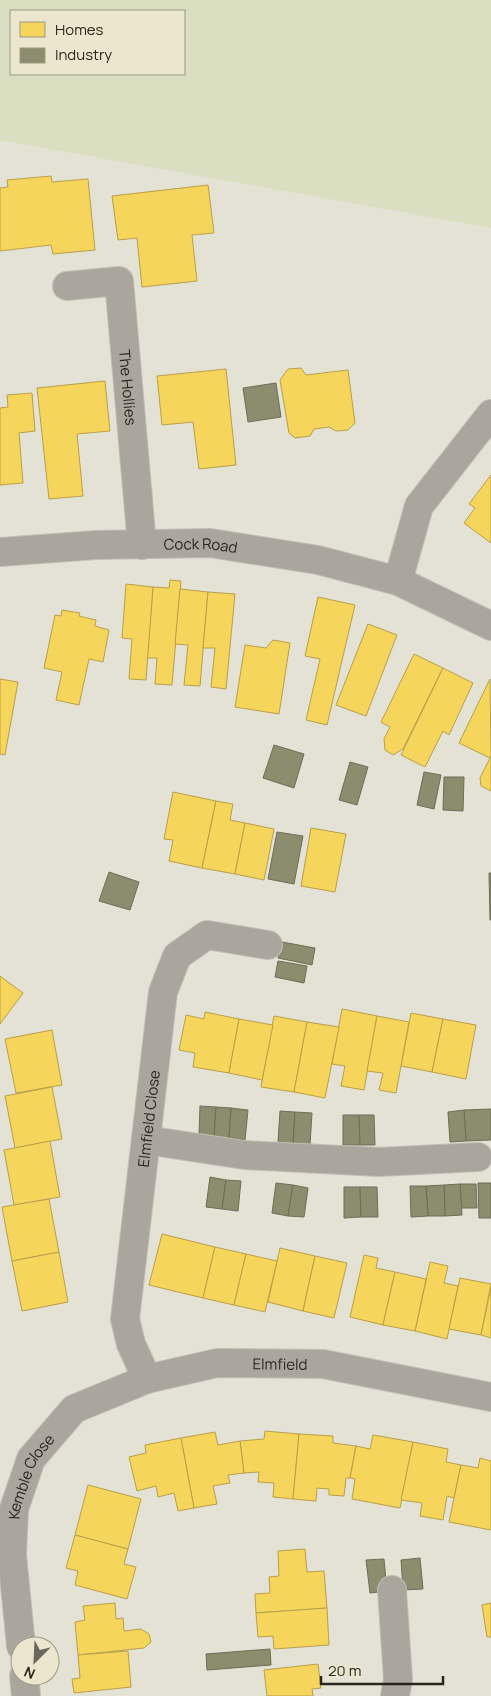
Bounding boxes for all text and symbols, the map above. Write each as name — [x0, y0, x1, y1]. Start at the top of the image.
legend — [10, 10, 185, 75]
text: Homes — [55, 19, 104, 40]
text: Industry — [55, 44, 112, 65]
street label: The Hollies — [115, 349, 142, 426]
street label: Cock Road — [164, 532, 239, 558]
street label: Elmfield Close — [132, 1069, 164, 1168]
street label: Elmfield — [252, 1353, 308, 1374]
street label: Kemble Close — [3, 1429, 59, 1520]
north arrow — [10, 1636, 60, 1686]
scale bar — [321, 1654, 444, 1686]
text: 20 m — [328, 1660, 361, 1681]
text: N — [21, 1663, 38, 1684]

